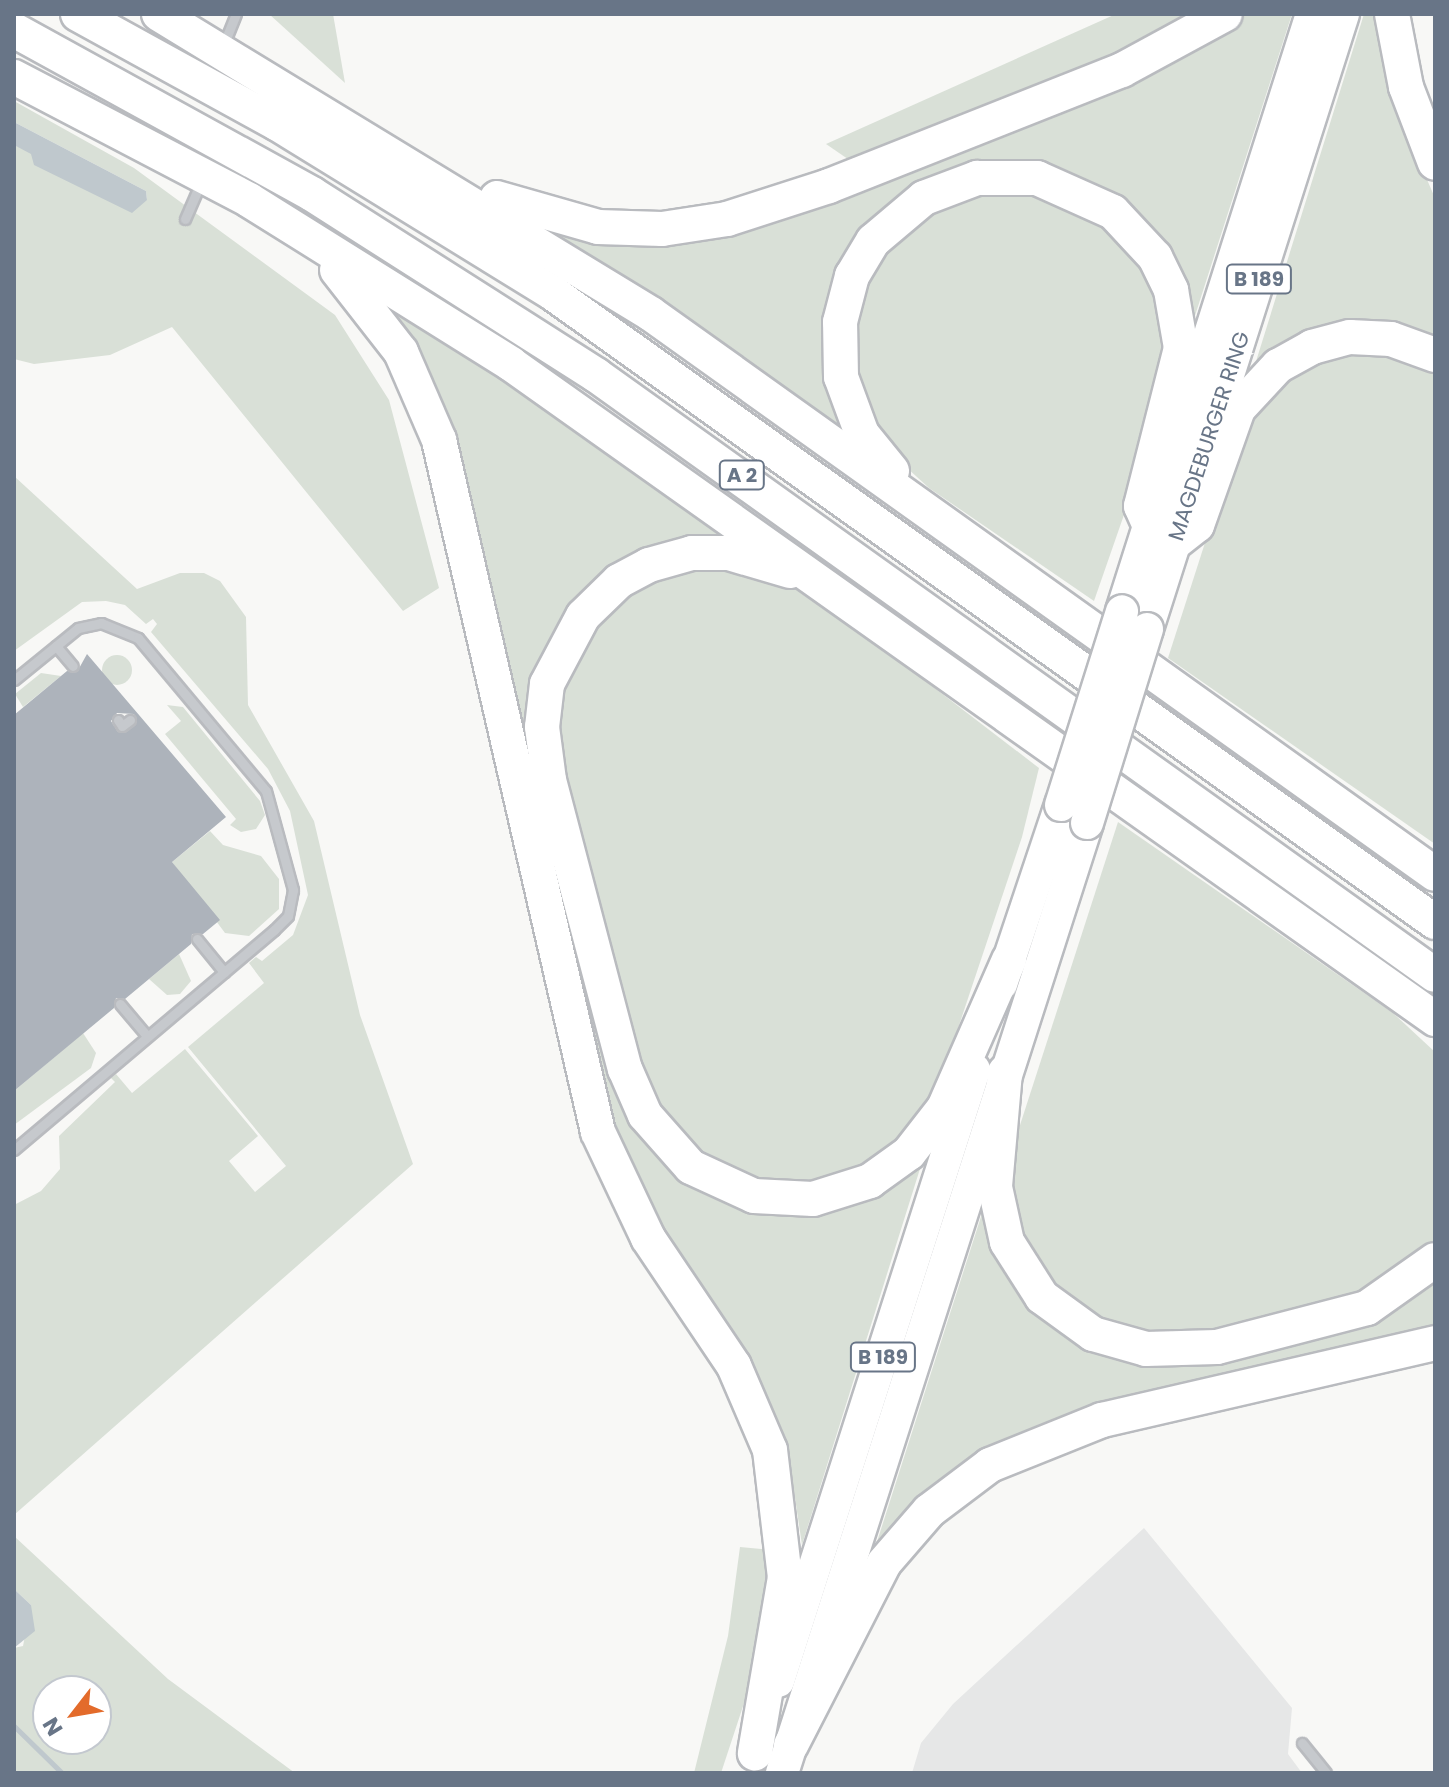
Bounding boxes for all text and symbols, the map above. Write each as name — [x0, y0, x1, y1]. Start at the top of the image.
road number: B 189 — [1225, 263, 1293, 295]
street label: MAGDEBURGER RING — [1163, 328, 1255, 544]
road number: A 2 — [718, 459, 766, 491]
road number: B 189 — [849, 1341, 917, 1373]
north arrow — [32, 1675, 112, 1755]
text: N — [35, 1712, 70, 1742]

